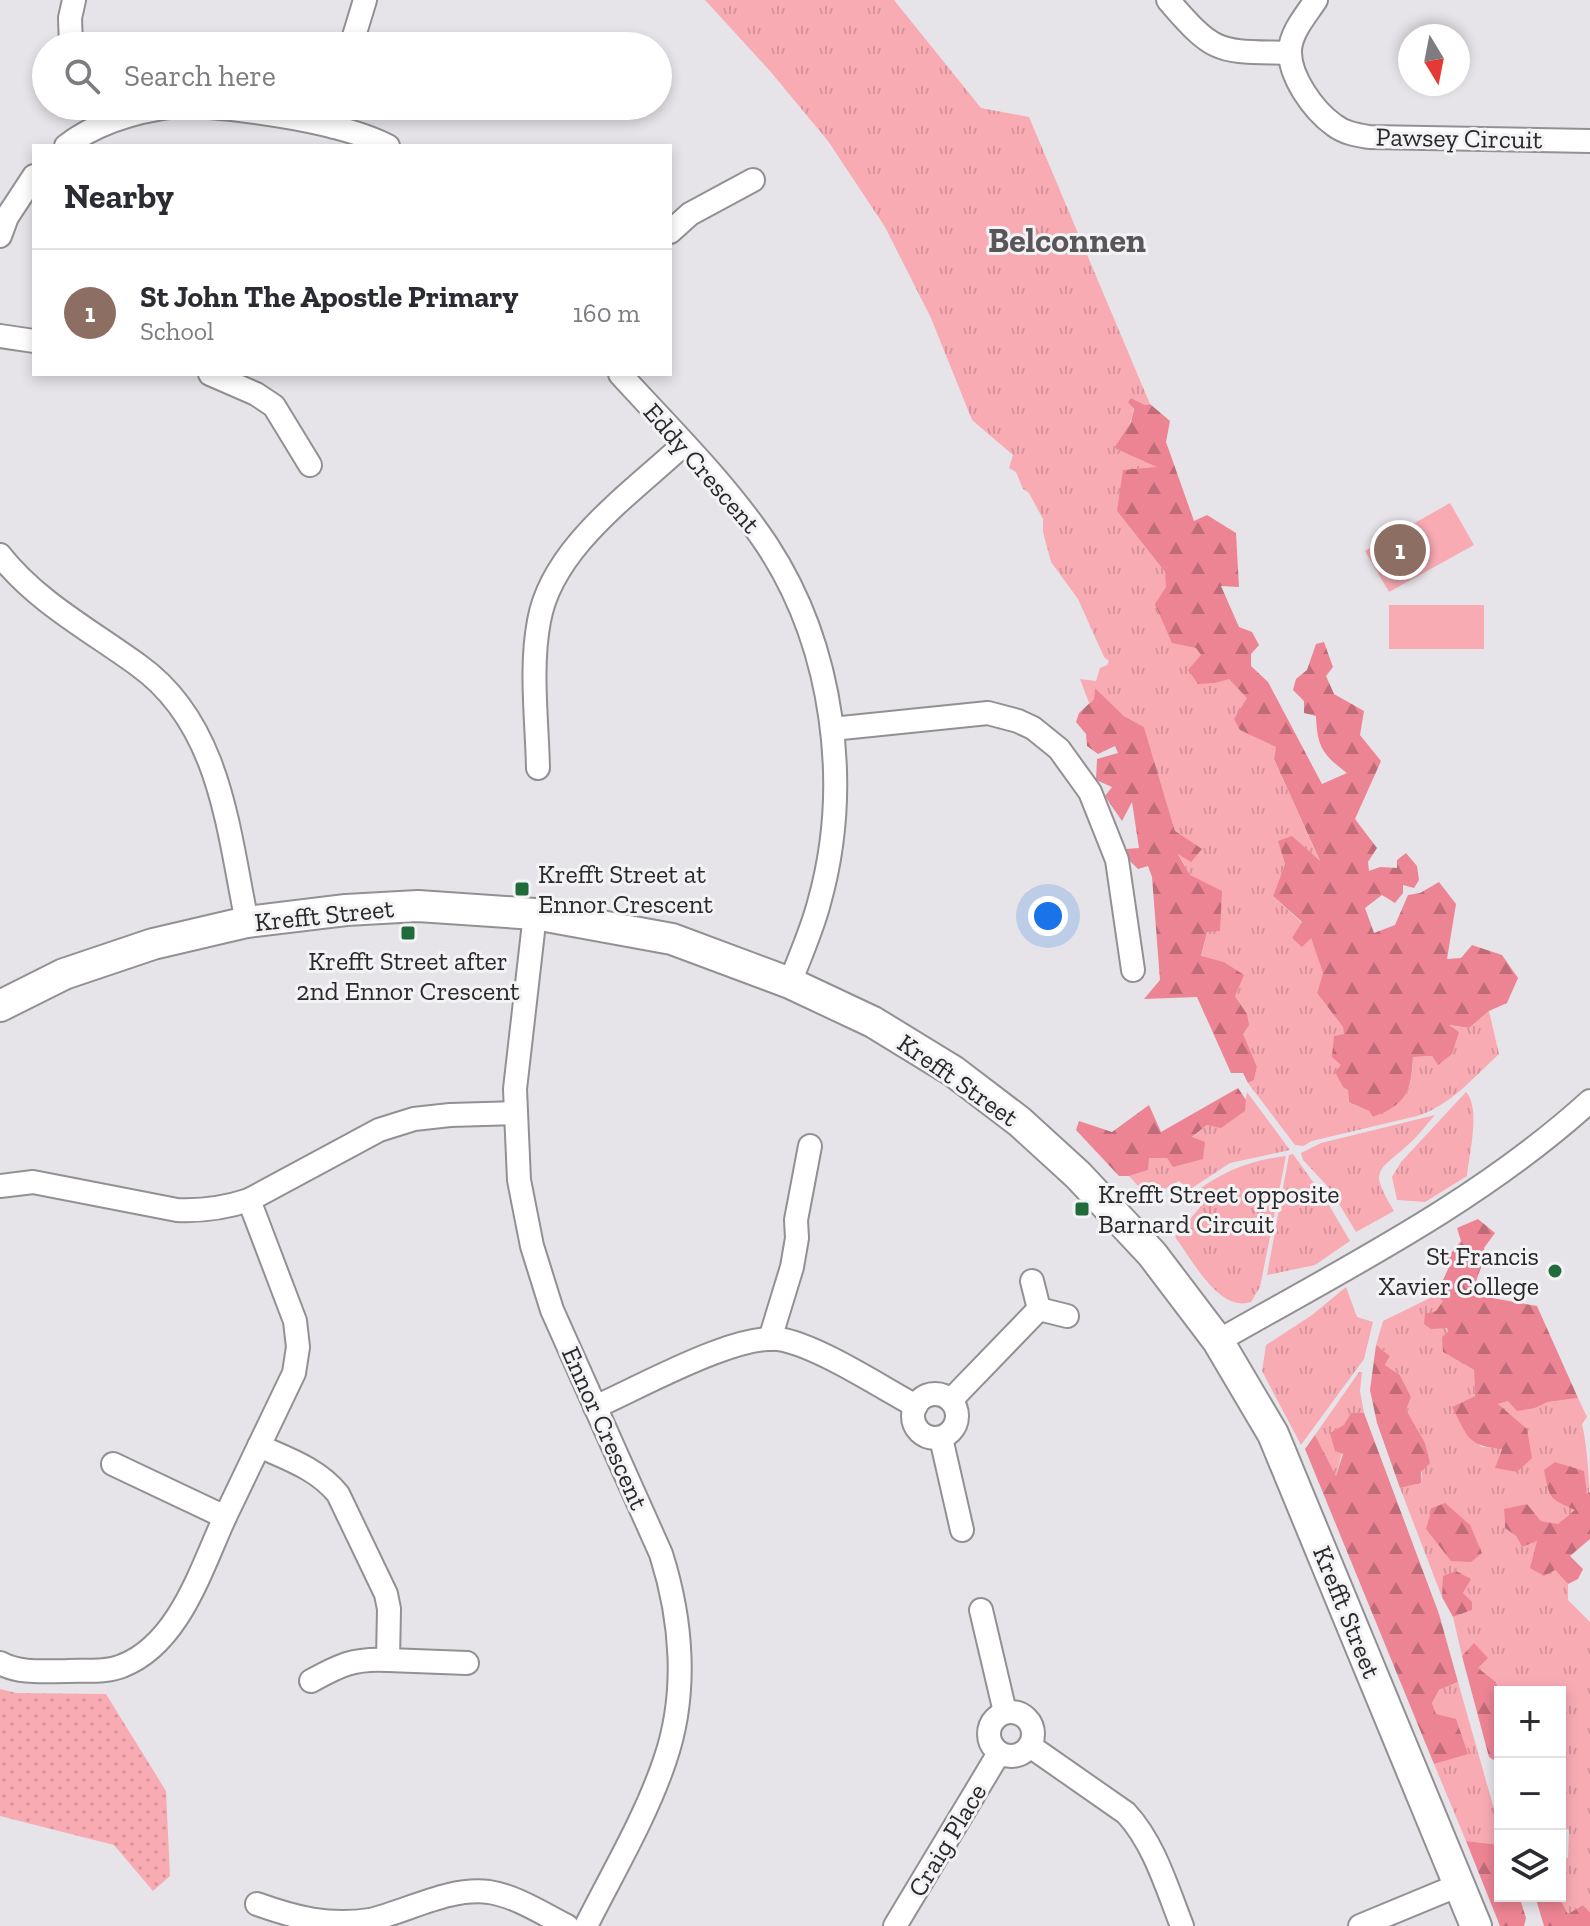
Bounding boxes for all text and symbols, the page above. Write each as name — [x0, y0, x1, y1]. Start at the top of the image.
north arrow — [1398, 24, 1470, 96]
search box — [32, 32, 672, 120]
icon: search — [60, 54, 104, 98]
text: Search here — [124, 58, 276, 94]
street label: Pawsey Circuit — [1375, 121, 1543, 155]
text: Nearby — [64, 176, 174, 217]
district label: Belconnen — [988, 220, 1146, 261]
text: St John The Apostle Primary — [140, 279, 518, 315]
text: 1 — [85, 297, 95, 329]
text: 160 m — [573, 297, 640, 329]
text: School — [140, 315, 214, 347]
street label: Eddy Crescent — [637, 396, 768, 540]
pin: 1 — [1374, 520, 1426, 580]
place label: Krefft Street at Ennor Crescent — [538, 858, 713, 920]
marker: Krefft Street at Ennor Crescent — [513, 880, 531, 898]
street label: Krefft Street — [253, 892, 396, 938]
your location — [1028, 896, 1068, 936]
marker: Krefft Street after 2nd Ennor Crescent — [399, 924, 417, 942]
place label: Krefft Street after 2nd Ennor Crescent — [296, 945, 520, 1007]
street label: Krefft Street — [892, 1027, 1025, 1133]
place label: Krefft Street opposite Barnard Circuit — [1098, 1178, 1340, 1240]
marker: Krefft Street opposite Barnard Circuit — [1073, 1200, 1091, 1218]
place label: St Francis Xavier College — [1379, 1240, 1539, 1302]
marker: St Francis Xavier College — [1546, 1262, 1564, 1280]
street label: Ennor Crescent — [555, 1342, 655, 1515]
street label: Krefft Street — [1306, 1541, 1388, 1683]
map controls — [1494, 1686, 1566, 1902]
button: + — [1494, 1686, 1566, 1758]
button: − — [1494, 1758, 1566, 1830]
street label: Craig Place — [901, 1778, 993, 1902]
button: layers — [1494, 1830, 1566, 1902]

